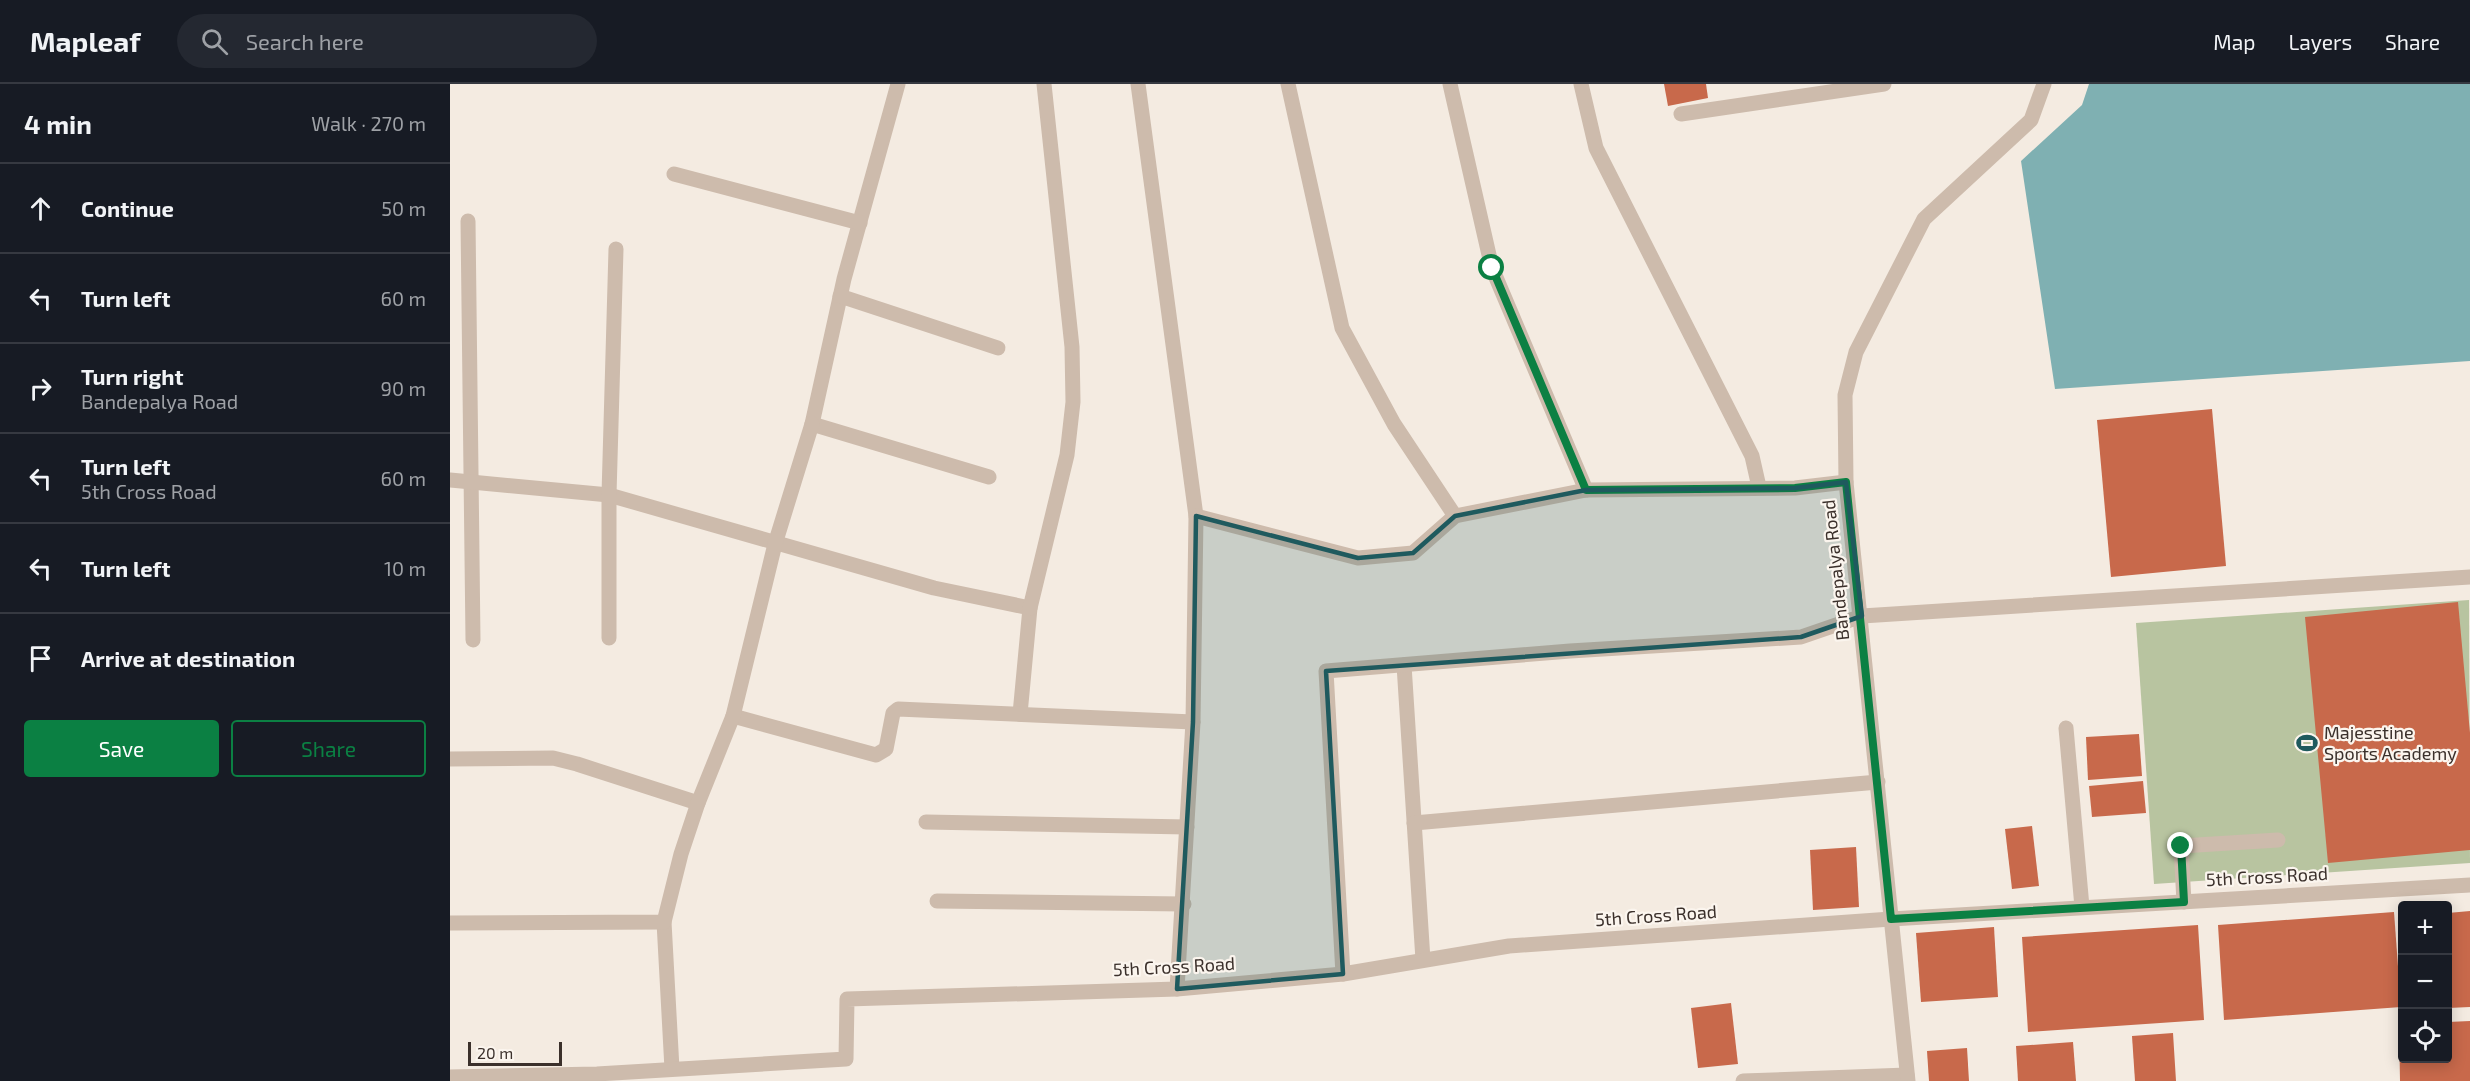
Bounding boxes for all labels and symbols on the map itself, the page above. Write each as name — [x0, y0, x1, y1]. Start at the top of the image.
route start — [1478, 254, 1504, 280]
street label: Bandepalya Road — [1817, 499, 1853, 642]
place label: Majesstine Sports Academy — [2324, 721, 2457, 764]
sports icon: Majesstine Sports Academy — [2295, 731, 2319, 755]
route end — [2167, 832, 2193, 858]
street label: 5th Cross Road — [2205, 862, 2329, 890]
street label: 5th Cross Road — [1594, 900, 1718, 930]
street label: 5th Cross Road — [1112, 952, 1236, 980]
scale bar — [468, 1039, 562, 1066]

